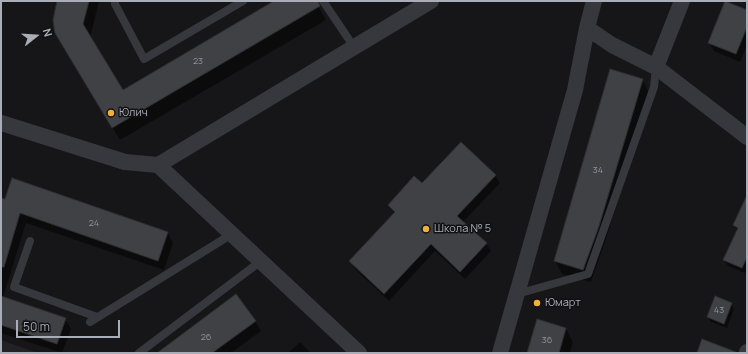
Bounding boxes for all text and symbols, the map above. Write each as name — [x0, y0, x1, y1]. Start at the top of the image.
north arrow — [16, 16, 56, 56]
text: N — [40, 26, 56, 38]
house number: 23 — [193, 56, 203, 66]
place label: Юлич — [119, 106, 148, 120]
marker: Юлич — [106, 108, 116, 118]
house number: 34 — [593, 165, 603, 175]
house number: 24 — [89, 218, 99, 228]
place label: Школа № 5 — [434, 222, 491, 236]
marker: Школа № 5 — [421, 224, 431, 234]
place label: Юмарт — [545, 296, 581, 310]
marker: Юмарт — [532, 298, 542, 308]
house number: 43 — [714, 305, 724, 315]
scale bar — [18, 312, 122, 338]
text: 50 m — [23, 318, 50, 335]
house number: 26 — [201, 332, 211, 342]
house number: 36 — [542, 335, 552, 345]

